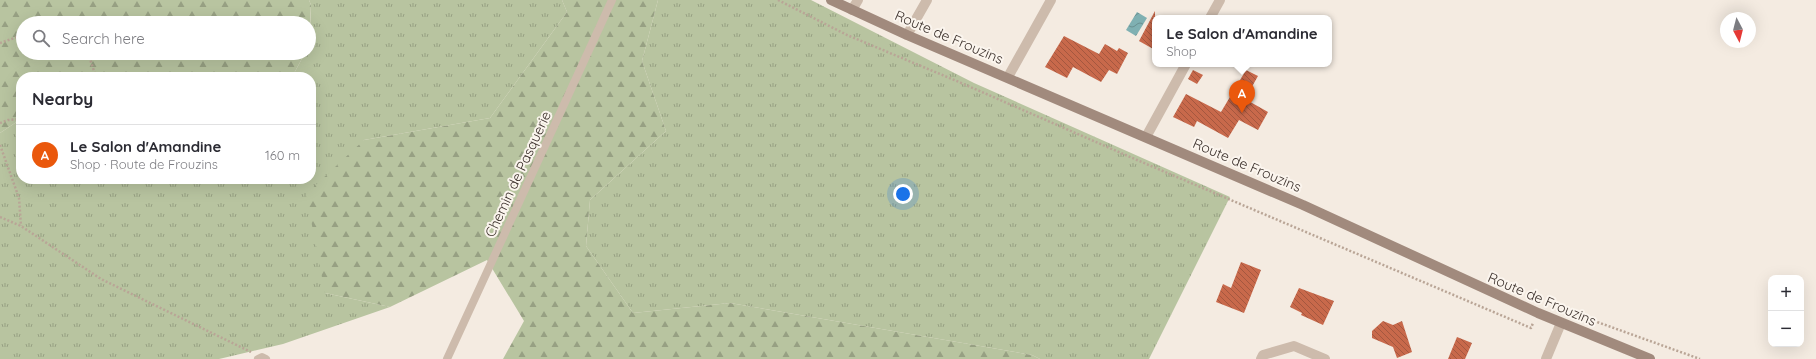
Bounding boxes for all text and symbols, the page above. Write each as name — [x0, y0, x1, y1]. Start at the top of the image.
street label: Route de Frouzins — [892, 6, 1006, 68]
north arrow — [1720, 12, 1756, 48]
popup — [1152, 15, 1332, 67]
search box — [16, 16, 316, 60]
text: Le Salon d'Amandine — [1166, 24, 1318, 43]
icon: search — [30, 27, 52, 49]
text: Search here — [62, 29, 145, 48]
text: Shop — [1166, 43, 1197, 59]
pin: A — [1229, 80, 1255, 113]
text: Nearby — [32, 88, 93, 109]
street label: Chemin de Pasquerie — [481, 108, 555, 240]
street label: Route de Frouzins — [1190, 134, 1304, 196]
text: Le Salon d'Amandine — [70, 137, 221, 156]
text: A — [41, 147, 49, 163]
text: 160 m — [265, 147, 300, 163]
text: Shop · Route de Frouzins — [70, 156, 218, 172]
your location — [893, 184, 913, 204]
street label: Route de Frouzins — [1485, 268, 1599, 330]
map controls — [1768, 275, 1804, 347]
button: + — [1768, 275, 1804, 311]
button: − — [1768, 311, 1804, 347]

